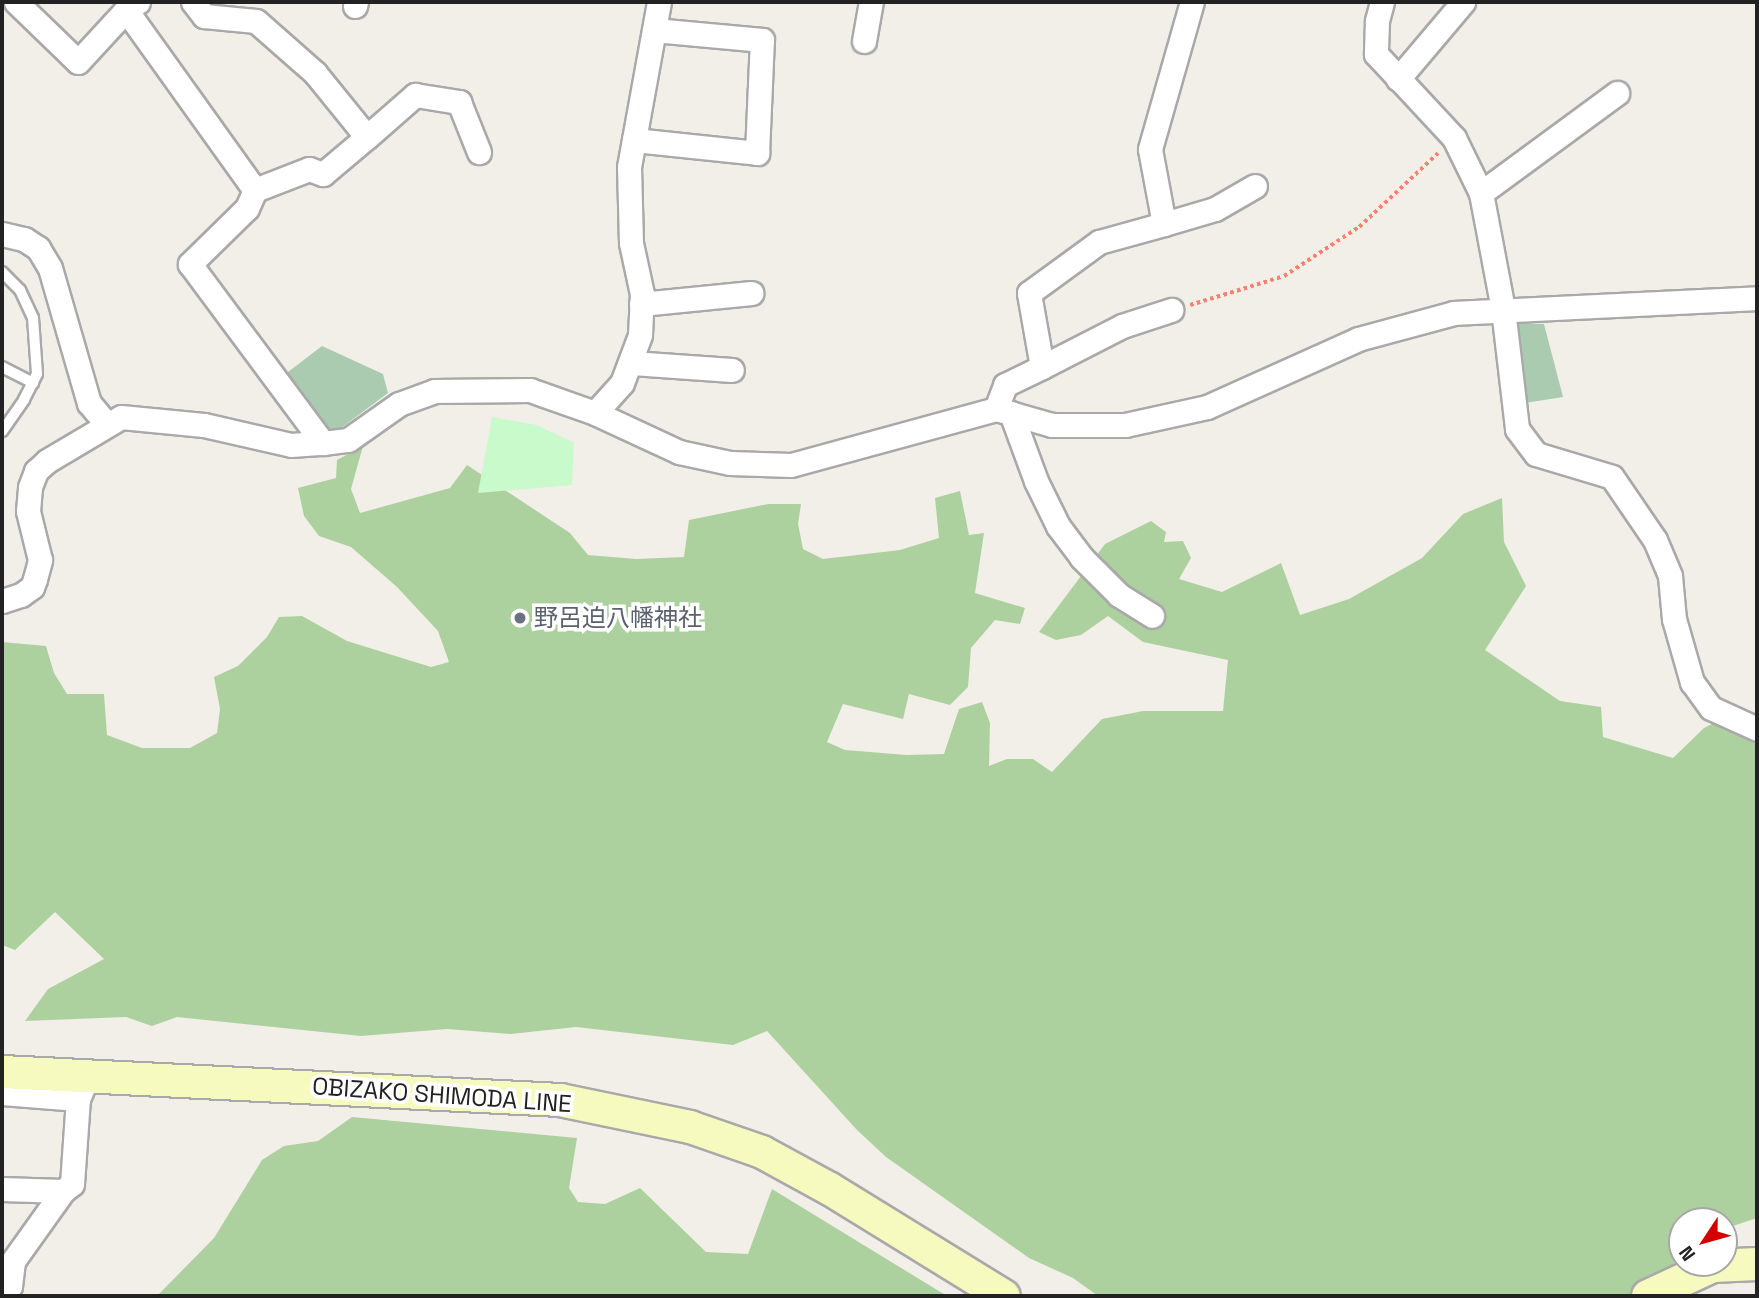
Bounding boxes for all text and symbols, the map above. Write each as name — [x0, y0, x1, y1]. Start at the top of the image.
place label: 野呂迫八幡神社 — [534, 604, 702, 632]
marker: 野呂迫八幡神社 — [512, 610, 528, 626]
street label: OBIZAKO SHIMODA LINE — [311, 1072, 573, 1118]
north arrow — [1668, 1207, 1738, 1277]
text: N — [1673, 1241, 1701, 1266]

